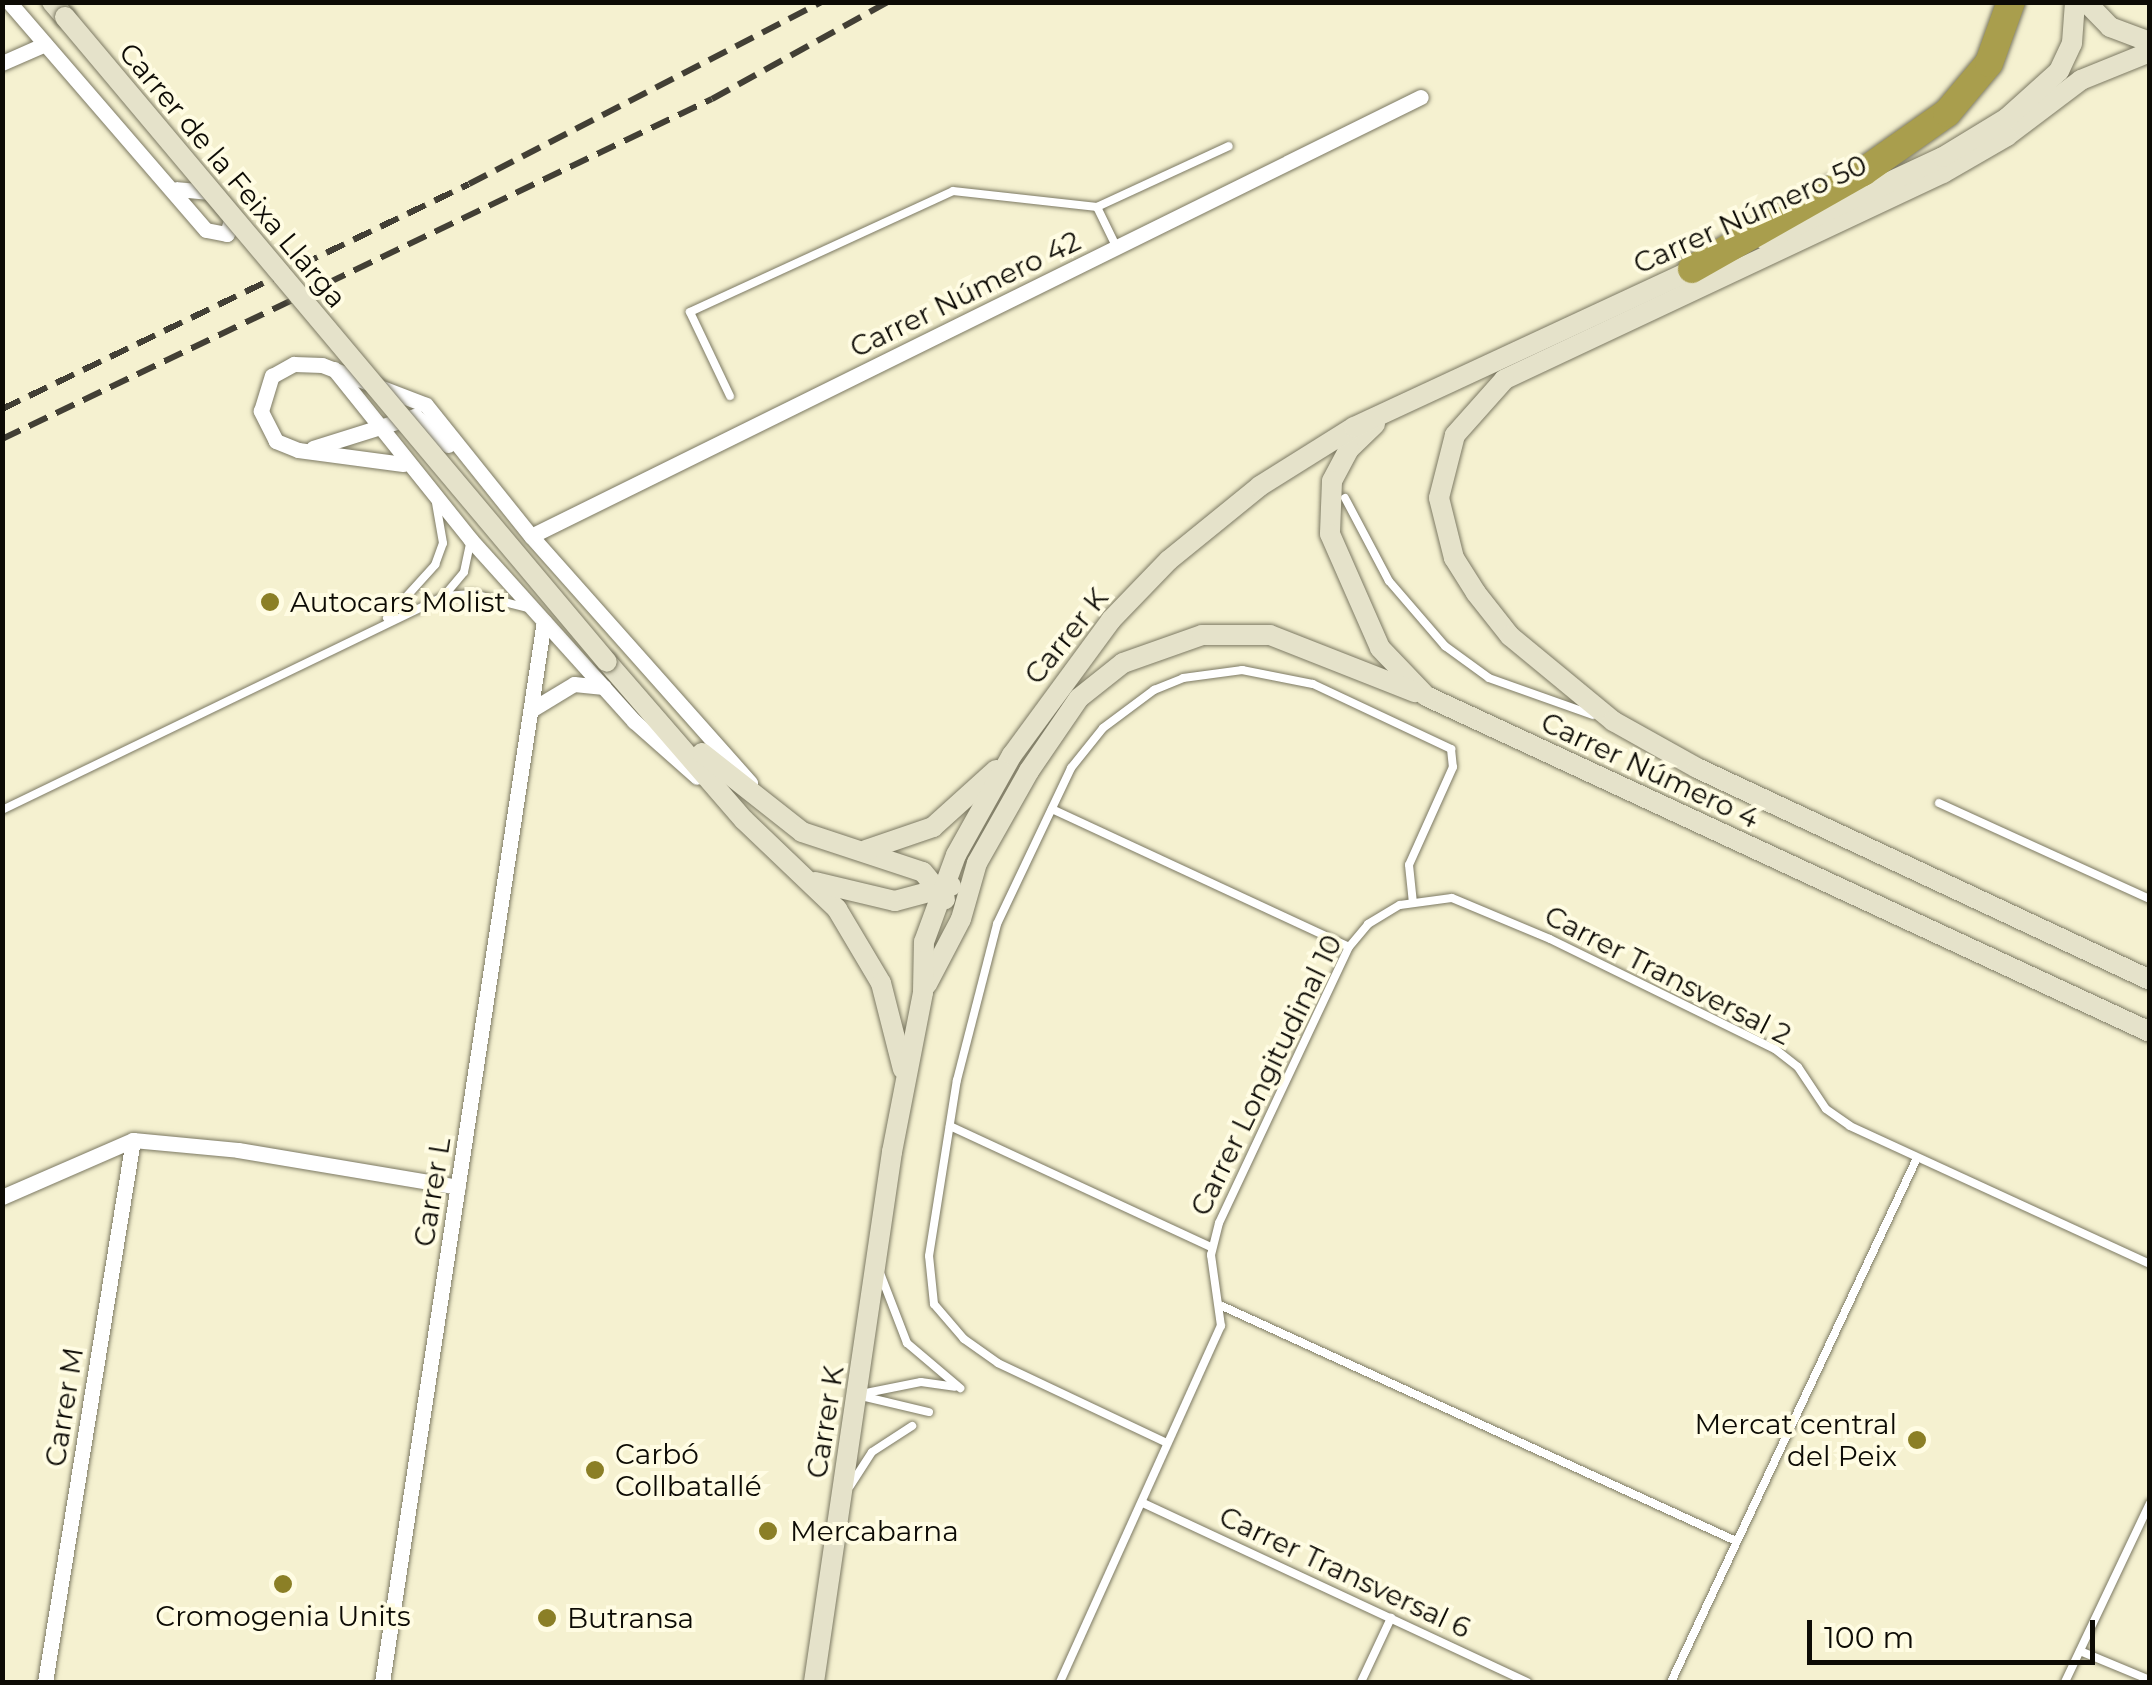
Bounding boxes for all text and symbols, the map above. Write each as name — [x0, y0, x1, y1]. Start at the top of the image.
street label: Carrer de la Feixa Llarga — [112, 36, 354, 314]
street label: Carrer Número 50 — [1628, 147, 1872, 281]
street label: Carrer Número 42 — [844, 224, 1086, 364]
street label: Carrer K — [1017, 581, 1115, 691]
place label: Autocars Molist — [290, 585, 506, 619]
marker: Autocars Molist — [259, 591, 281, 613]
street label: Carrer Número 4 — [1536, 705, 1764, 835]
street label: Carrer Transversal 2 — [1539, 898, 1797, 1052]
street label: Carrer Longitudinal 10 — [1183, 929, 1349, 1221]
street label: Carrer L — [407, 1135, 457, 1249]
street label: Carrer M — [38, 1345, 90, 1469]
street label: Carrer K — [800, 1363, 850, 1481]
place label: Mercat central del Peix — [1695, 1407, 1897, 1473]
marker: Mercat central del Peix — [1906, 1429, 1928, 1451]
place label: Carbó Collbatallé — [615, 1437, 762, 1503]
marker: Carbó Collbatallé — [584, 1459, 606, 1481]
street label: Carrer Transversal 6 — [1214, 1499, 1476, 1645]
place label: Mercabarna — [790, 1514, 959, 1548]
marker: Mercabarna — [755, 1518, 781, 1544]
marker: Cromogenia Units — [272, 1573, 294, 1595]
place label: Cromogenia Units — [155, 1599, 411, 1633]
scale bar — [1812, 1600, 2100, 1662]
place label: Butransa — [567, 1601, 694, 1635]
marker: Butransa — [536, 1607, 558, 1629]
text: 100 m — [1824, 1619, 1914, 1656]

